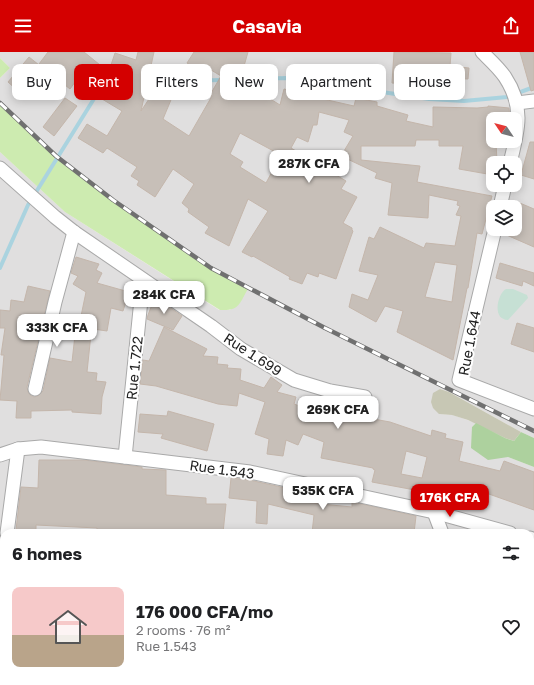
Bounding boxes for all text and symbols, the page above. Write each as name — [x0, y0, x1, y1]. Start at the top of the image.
icon: menu — [12, 15, 34, 37]
text: Casavia — [232, 15, 302, 37]
icon: share — [500, 15, 522, 37]
chip: Buy — [12, 64, 66, 100]
chip: Rent — [74, 64, 133, 100]
chip: Filters — [141, 64, 212, 100]
chip: New — [220, 64, 278, 100]
chip: Apartment — [286, 64, 386, 100]
chip: House — [394, 64, 465, 100]
north arrow — [486, 112, 522, 148]
map controls — [486, 112, 522, 236]
pin: 287K CFA — [268, 150, 350, 184]
text: 287K CFA — [278, 155, 340, 171]
button: locate — [486, 156, 522, 192]
button: layers — [486, 200, 522, 236]
pin: 284K CFA — [123, 281, 205, 315]
text: 284K CFA — [133, 286, 195, 302]
street label: Rue 1.644 — [454, 309, 484, 377]
pin: 333K CFA — [16, 314, 98, 348]
text: 333K CFA — [26, 319, 88, 335]
street label: Rue 1.699 — [221, 329, 285, 379]
street label: Rue 1.722 — [122, 335, 146, 401]
pin: 269K CFA — [297, 396, 379, 430]
text: 269K CFA — [307, 401, 369, 417]
street label: Rue 1.543 — [189, 456, 255, 482]
pin: 535K CFA — [282, 477, 364, 511]
text: 535K CFA — [292, 482, 354, 498]
pin: 176K CFA — [409, 484, 491, 518]
text: 176K CFA — [420, 489, 480, 505]
icon: filters — [500, 542, 522, 564]
text: 6 homes — [12, 543, 82, 564]
text: 176 000 CFA/mo — [136, 601, 273, 622]
icon: home — [44, 603, 92, 651]
icon: heart — [500, 616, 522, 638]
text: 2 rooms · 76 m² — [136, 622, 230, 638]
text: Rue 1.543 — [136, 638, 197, 654]

